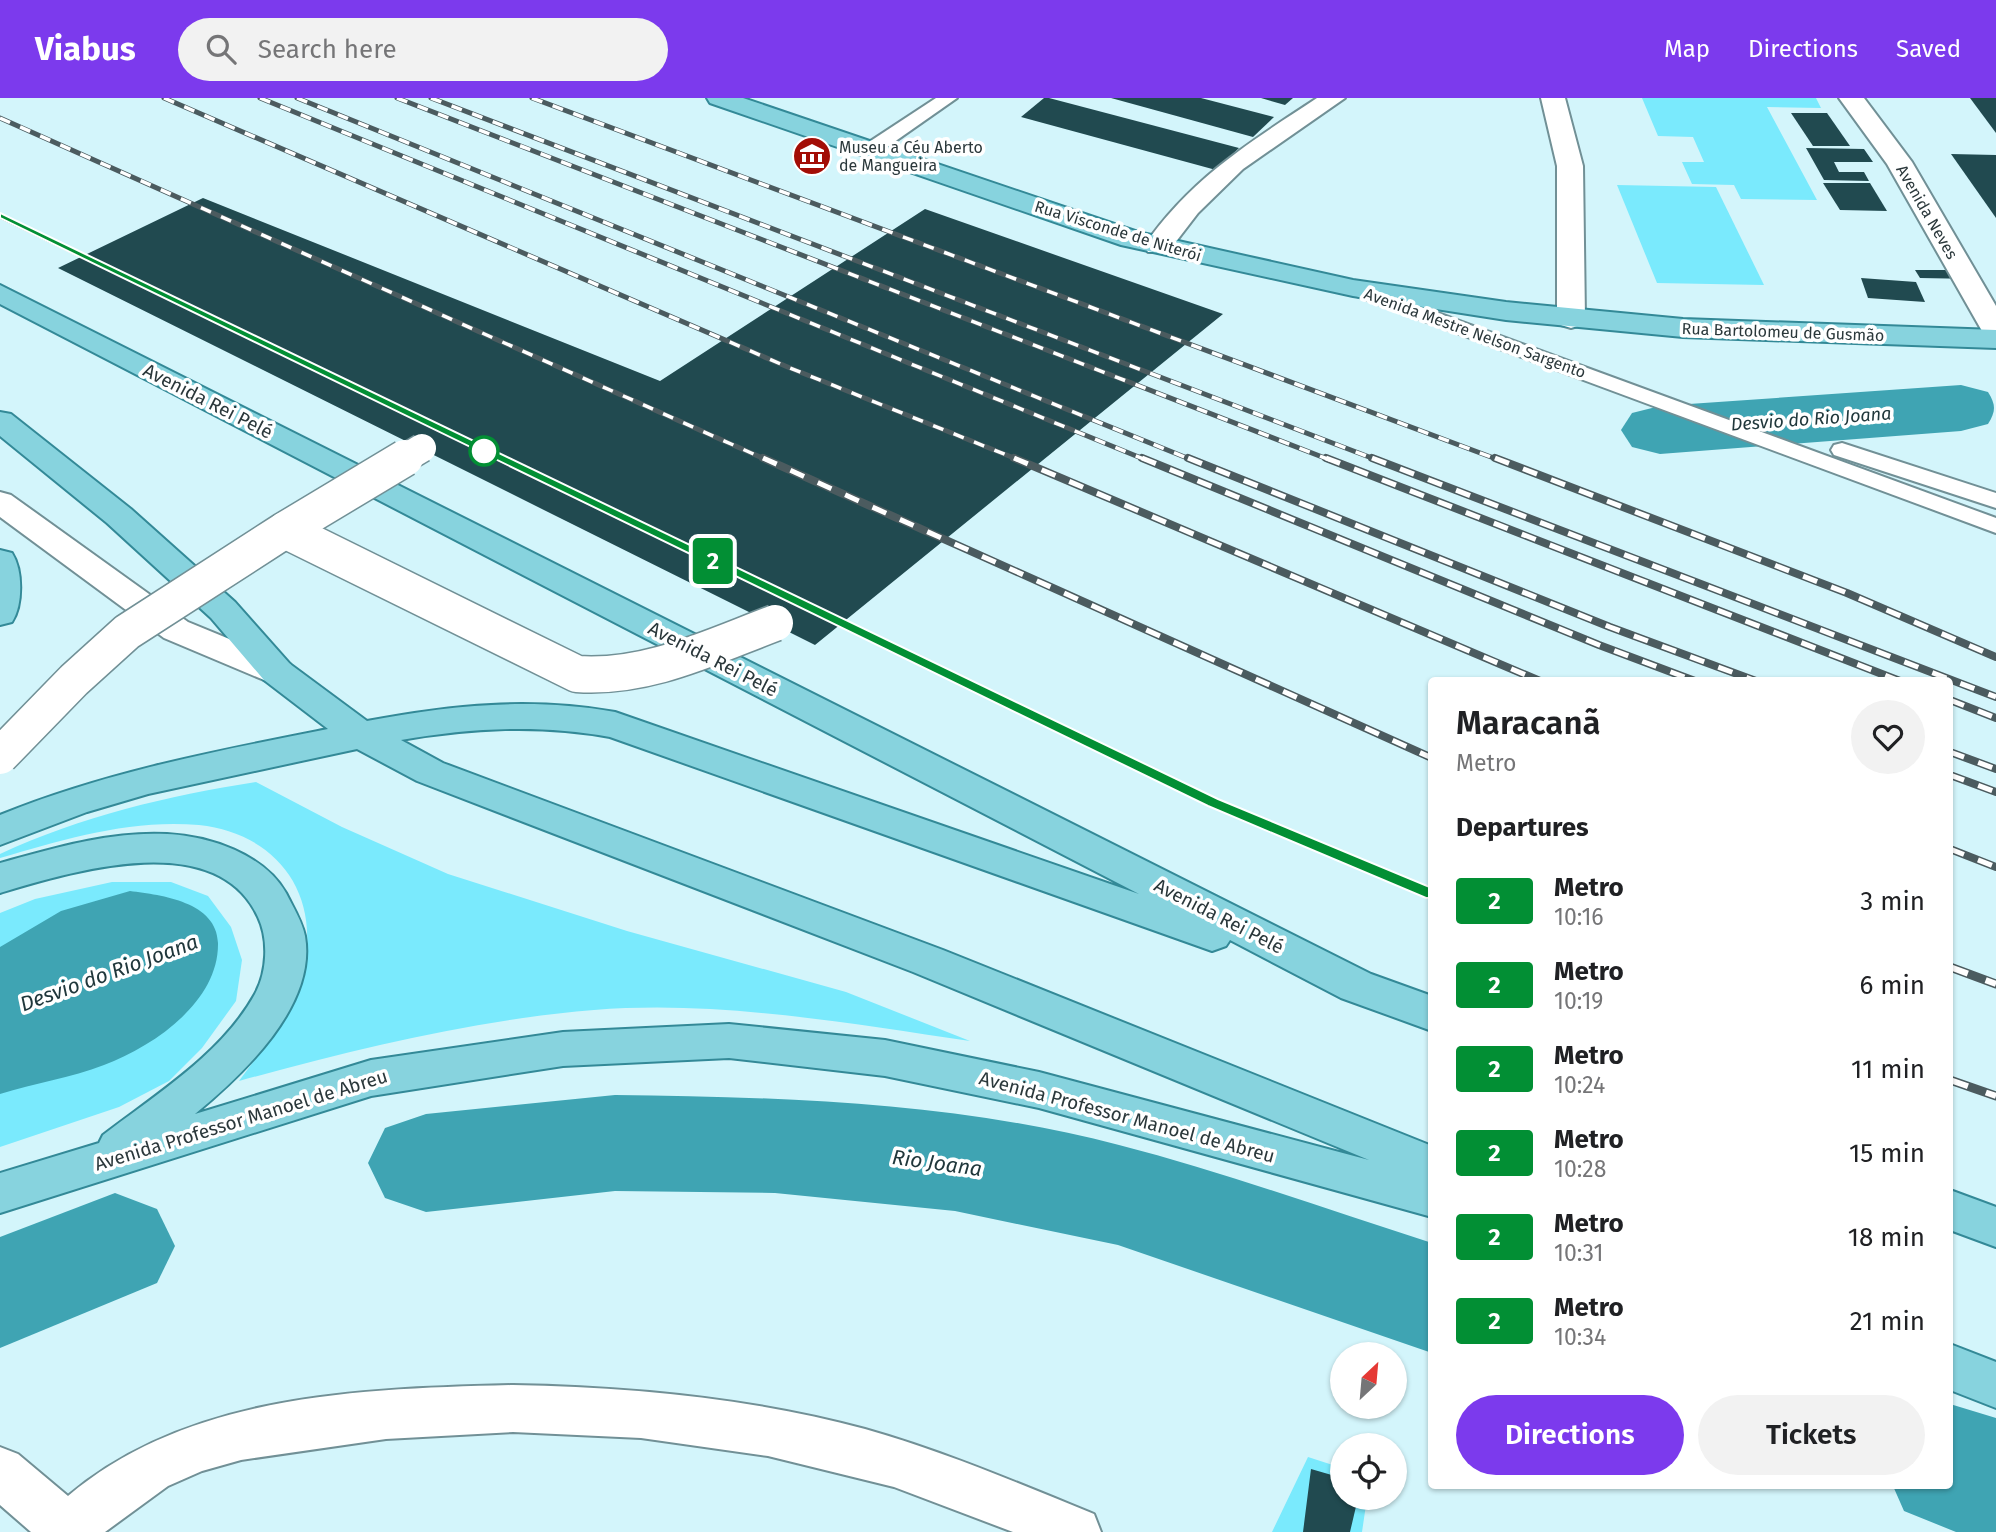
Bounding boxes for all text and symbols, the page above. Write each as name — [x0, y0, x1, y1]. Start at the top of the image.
search box — [178, 18, 668, 81]
text: Viabus — [35, 29, 136, 69]
icon: search — [202, 30, 240, 68]
text: Search here — [258, 34, 397, 65]
text: Map — [1664, 35, 1710, 63]
text: Directions — [1748, 35, 1858, 63]
text: Saved — [1896, 35, 1961, 63]
museum icon: Museu a Céu Aberto de Mangueira — [791, 135, 833, 177]
place label: Museu a Céu Aberto de Mangueira — [839, 138, 983, 175]
street label: Avenida Neves — [1892, 161, 1962, 263]
street label: Rua Visconde de Niterói — [1032, 197, 1204, 265]
street label: Avenida Mestre Nelson Sargento — [1362, 284, 1588, 382]
street label: Rua Bartolomeu de Gusmão — [1681, 319, 1885, 345]
street label: Avenida Rei Pelé — [139, 358, 277, 444]
water label: Desvio do Rio Joana — [1730, 402, 1892, 436]
unlabelled marker — [469, 436, 499, 466]
line badge: 2 — [690, 538, 736, 584]
text: 2 — [707, 547, 719, 575]
street label: Avenida Rei Pelé — [644, 616, 782, 702]
button: heart — [1851, 700, 1925, 774]
text: Maracanã — [1456, 703, 1601, 743]
text: Metro — [1456, 749, 1516, 777]
text: Departures — [1456, 812, 1589, 843]
text: Metro — [1554, 872, 1624, 903]
street label: Avenida Rei Pelé — [1150, 873, 1288, 959]
text: 3 min — [1860, 886, 1925, 917]
text: 2 — [1488, 887, 1501, 915]
text: 10:16 — [1554, 903, 1604, 931]
water label: Desvio do Rio Joana — [16, 929, 202, 1017]
text: Metro — [1554, 956, 1624, 987]
text: 6 min — [1859, 970, 1925, 1001]
text: 2 — [1488, 971, 1501, 999]
text: 10:19 — [1554, 987, 1603, 1015]
text: Metro — [1554, 1040, 1624, 1071]
text: 11 min — [1851, 1054, 1925, 1085]
text: 2 — [1488, 1055, 1501, 1083]
street label: Avenida Professor Manoel de Abreu — [92, 1064, 390, 1176]
street label: Avenida Professor Manoel de Abreu — [977, 1066, 1277, 1168]
text: 10:24 — [1554, 1071, 1605, 1099]
text: Metro — [1554, 1124, 1624, 1155]
text: 15 min — [1849, 1138, 1925, 1169]
text: 2 — [1488, 1139, 1501, 1167]
water label: Rio Joana — [890, 1144, 984, 1182]
text: 10:28 — [1554, 1155, 1606, 1183]
text: Metro — [1554, 1208, 1624, 1239]
text: 18 min — [1848, 1222, 1925, 1253]
text: 2 — [1488, 1223, 1501, 1251]
text: 10:31 — [1554, 1239, 1603, 1267]
text: Metro — [1554, 1292, 1624, 1323]
text: 21 min — [1850, 1306, 1925, 1337]
text: 2 — [1488, 1307, 1501, 1335]
text: 10:34 — [1554, 1323, 1606, 1351]
north arrow — [1330, 1342, 1407, 1419]
map controls — [1330, 1342, 1407, 1510]
button: Directions — [1456, 1395, 1684, 1475]
button: Tickets — [1698, 1395, 1925, 1475]
button: locate — [1330, 1433, 1407, 1510]

